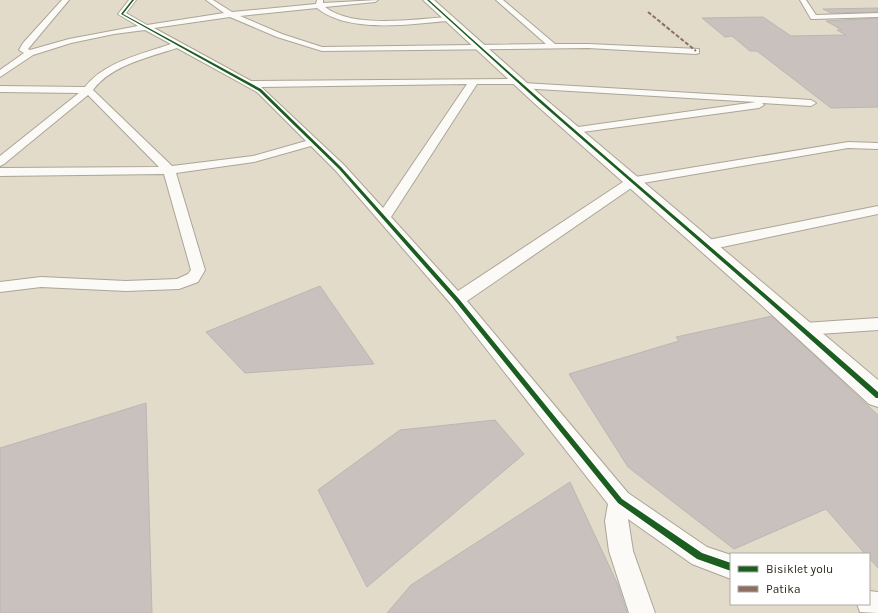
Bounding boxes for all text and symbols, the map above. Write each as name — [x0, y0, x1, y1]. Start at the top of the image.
legend — [730, 553, 870, 605]
text: Bisiklet yolu — [766, 562, 833, 576]
text: Patika — [766, 582, 801, 596]

